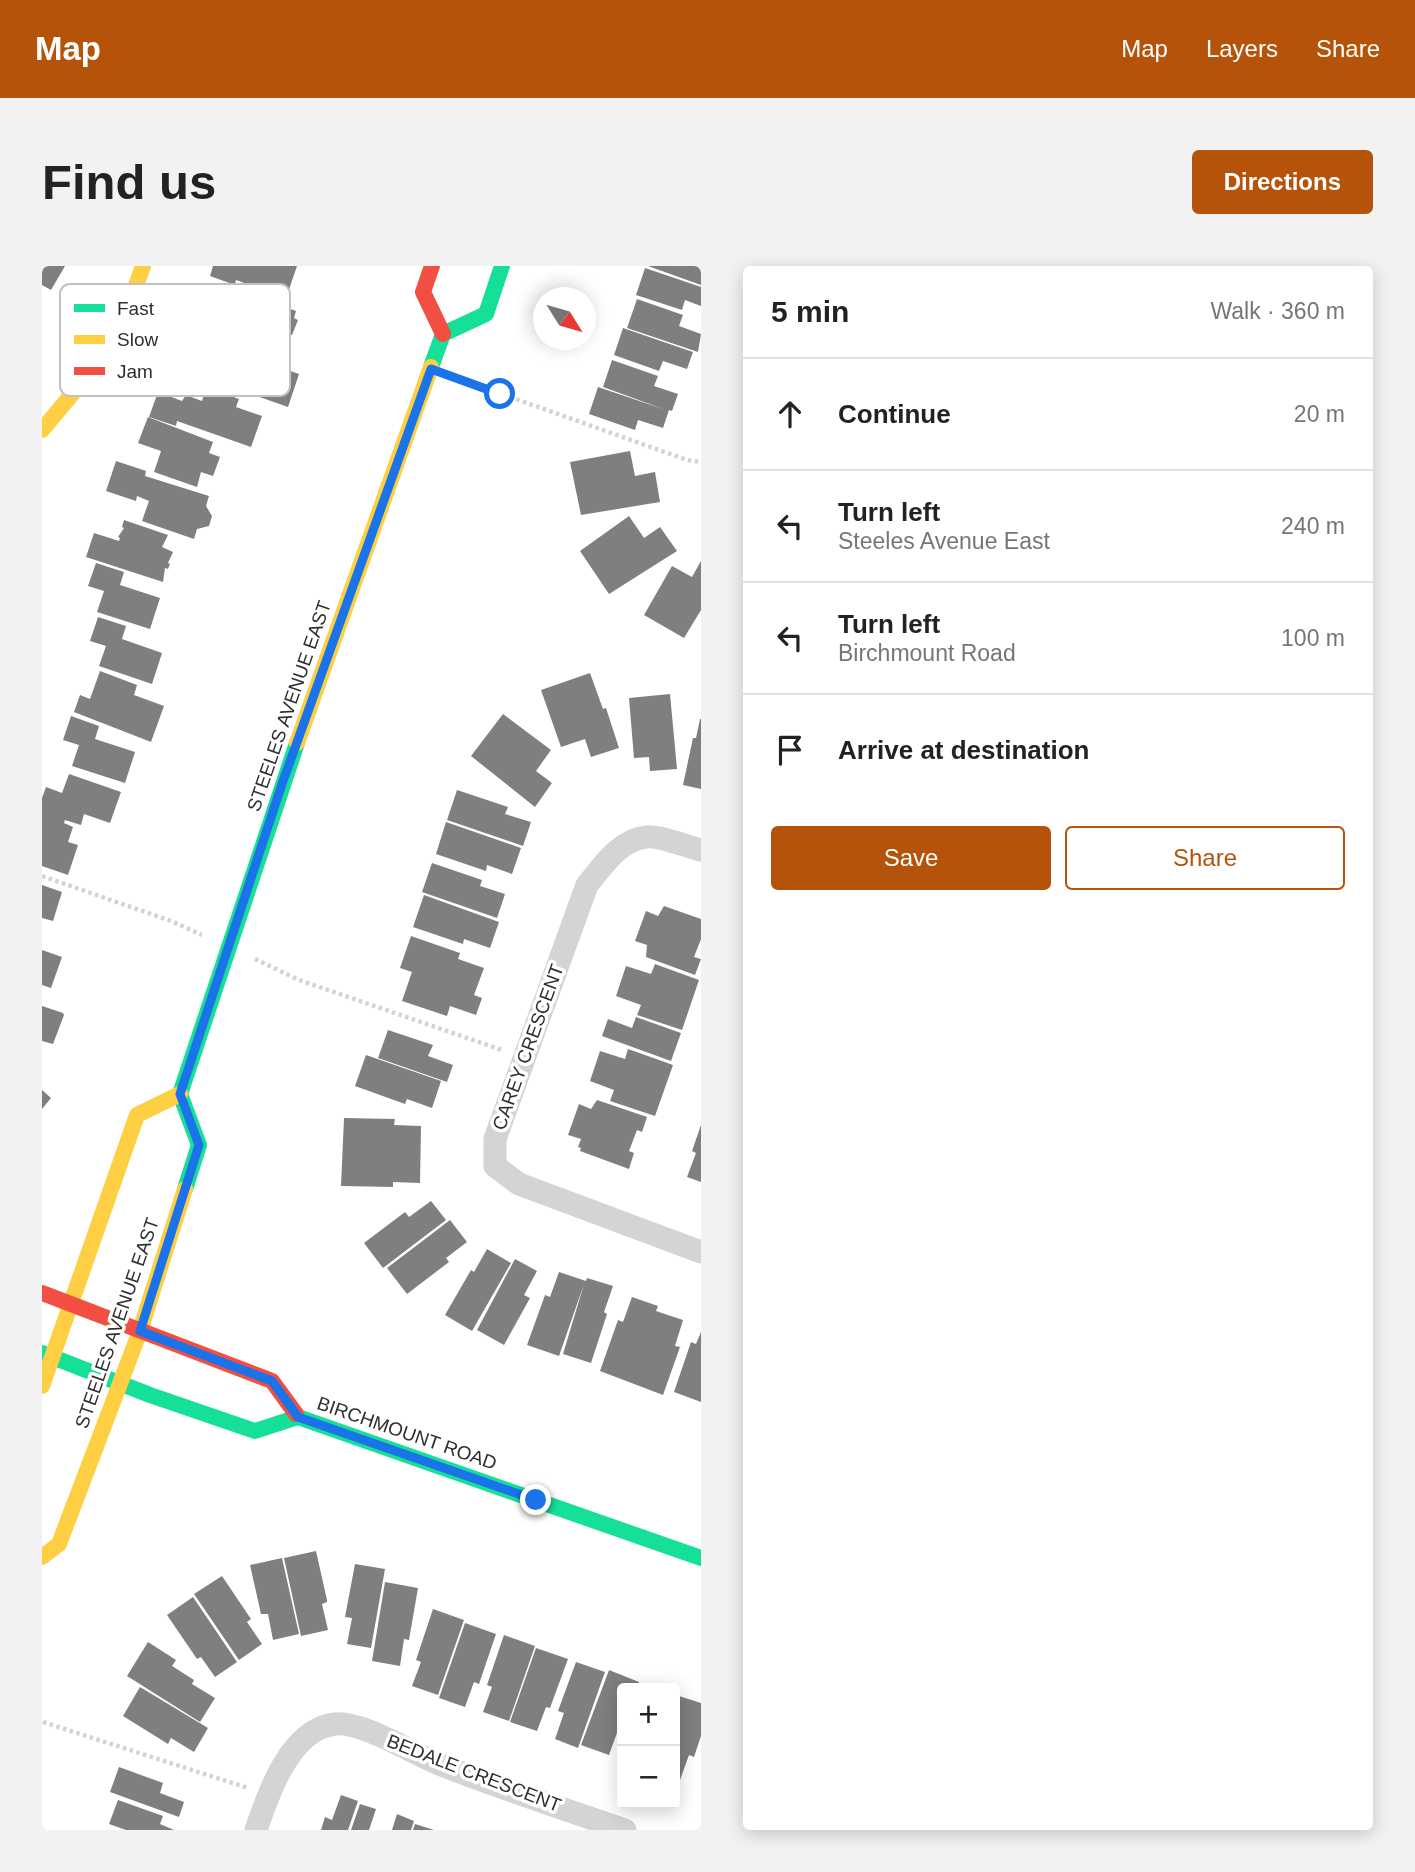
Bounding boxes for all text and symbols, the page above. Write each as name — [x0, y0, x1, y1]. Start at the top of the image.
text: Map — [35, 30, 101, 67]
text: Map — [1121, 35, 1168, 62]
text: Layers — [1206, 35, 1278, 62]
text: Share — [1316, 35, 1380, 62]
button: Directions — [1192, 150, 1373, 214]
text: Find us — [42, 155, 216, 209]
legend — [60, 284, 290, 396]
north arrow — [533, 287, 596, 350]
text: 5 min — [771, 295, 849, 328]
text: Fast — [117, 298, 155, 319]
text: Walk · 360 m — [1210, 298, 1345, 324]
text: Slow — [117, 329, 158, 350]
text: Jam — [117, 361, 153, 382]
route start — [484, 378, 515, 409]
icon: ahead — [771, 395, 809, 433]
text: Continue — [838, 399, 951, 429]
text: 20 m — [1294, 401, 1345, 427]
text: Turn left — [838, 497, 940, 527]
icon: left — [771, 507, 809, 545]
text: 240 m — [1281, 513, 1345, 539]
text: Steeles Avenue East — [838, 528, 1050, 554]
street label: STEELES AVENUE EAST — [243, 598, 335, 814]
text: Turn left — [838, 609, 940, 639]
icon: left — [771, 619, 809, 657]
text: 100 m — [1281, 625, 1345, 651]
text: Birchmount Road — [838, 640, 1016, 666]
icon: arrive — [771, 731, 809, 769]
text: Arrive at destination — [838, 735, 1089, 765]
button: Save — [771, 826, 1051, 890]
button: Share — [1065, 826, 1345, 890]
street label: CAREY CRESCENT — [488, 961, 568, 1133]
street label: STEELES AVENUE EAST — [71, 1215, 163, 1431]
street label: BIRCHMOUNT ROAD — [314, 1392, 500, 1474]
route end — [520, 1484, 551, 1515]
map controls — [617, 1683, 680, 1809]
button: + — [617, 1683, 680, 1746]
street label: BEDALE CRESCENT — [384, 1730, 564, 1816]
button: − — [617, 1746, 680, 1809]

